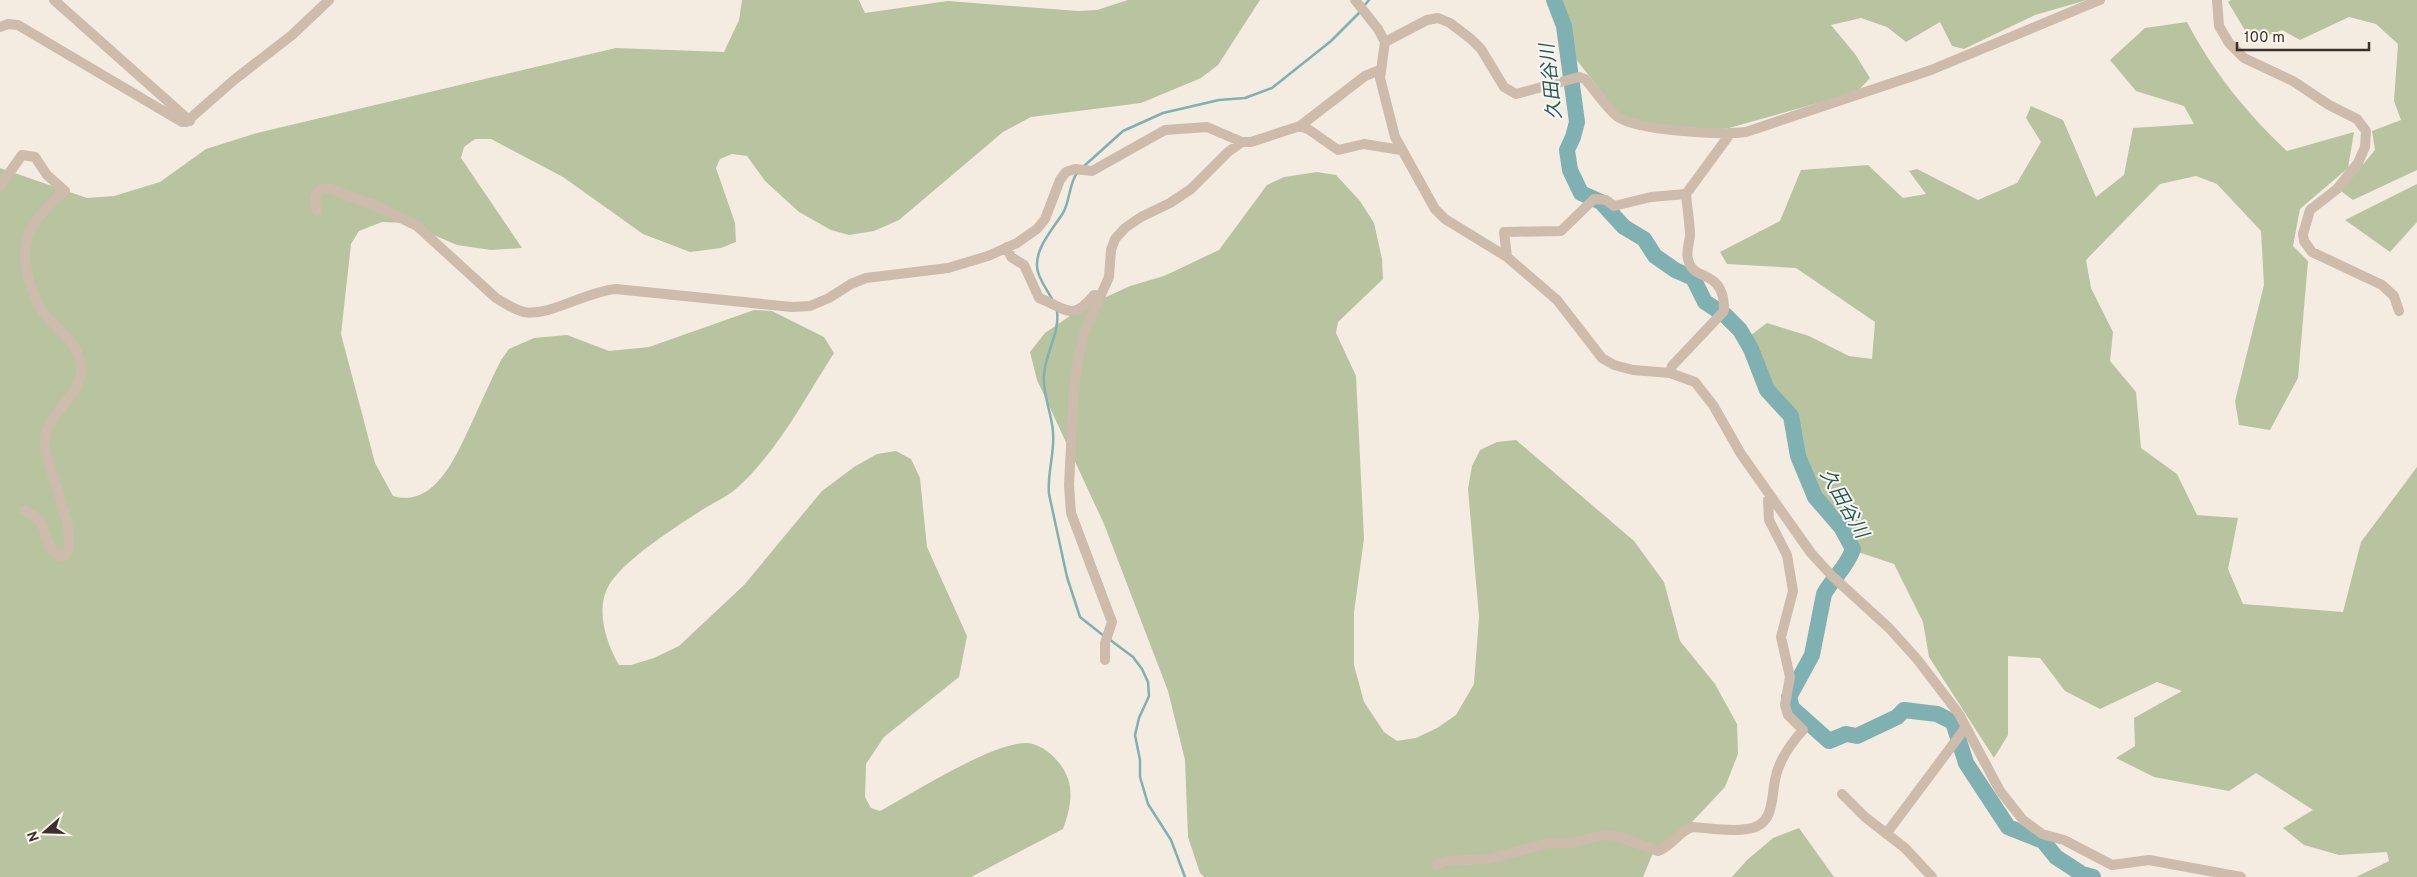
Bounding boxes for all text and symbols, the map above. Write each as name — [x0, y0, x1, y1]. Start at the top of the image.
scale bar — [2237, 20, 2370, 52]
text: 100 m — [2244, 29, 2285, 48]
water label: 久田谷川 — [1536, 41, 1568, 121]
water label: 久田谷川 — [1814, 465, 1874, 545]
north arrow — [20, 807, 70, 857]
text: N — [24, 828, 44, 844]

